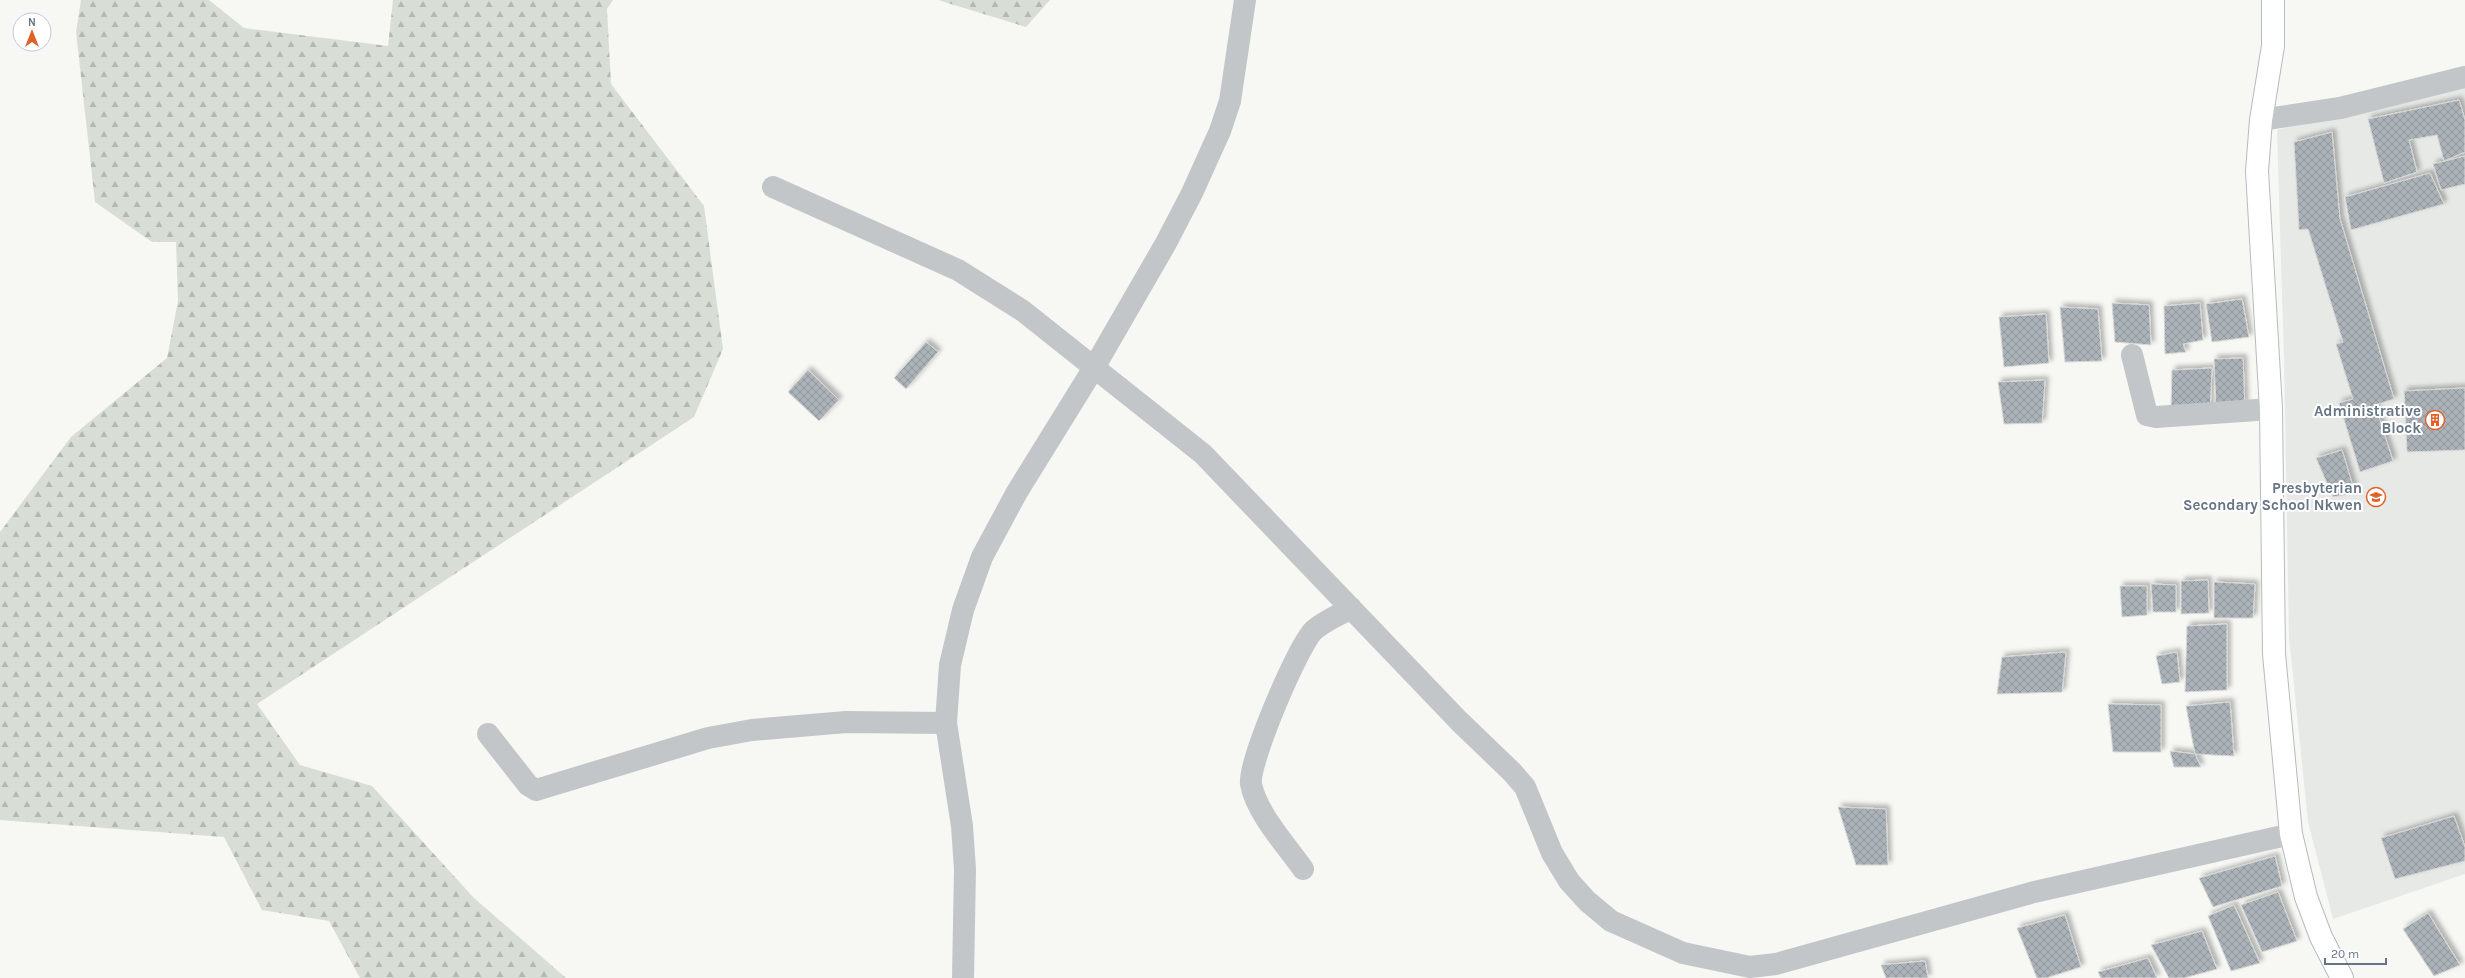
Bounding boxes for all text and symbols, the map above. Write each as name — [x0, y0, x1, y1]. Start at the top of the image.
north arrow — [12, 12, 52, 52]
text: N — [28, 16, 36, 29]
place label: Administrative Block — [2314, 402, 2421, 437]
building icon: Administrative Block — [2424, 409, 2446, 431]
place label: Presbyterian Secondary School Nkwen — [2183, 479, 2362, 514]
school or university icon: Presbyterian Secondary School Nkwen — [2365, 486, 2387, 508]
scale bar — [2325, 940, 2386, 966]
text: 20 m — [2331, 947, 2359, 961]

